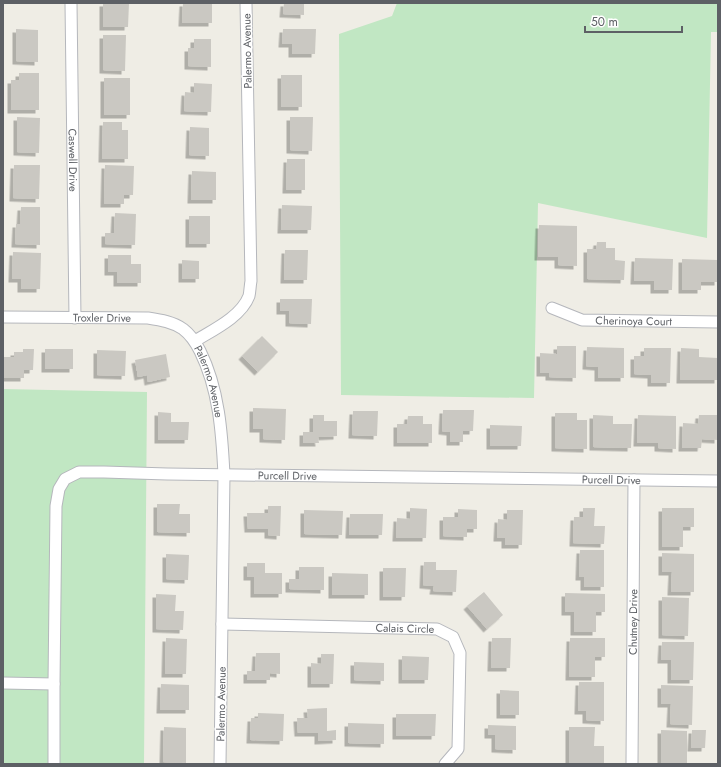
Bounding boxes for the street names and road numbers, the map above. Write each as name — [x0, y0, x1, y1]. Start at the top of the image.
street label: Palermo Avenue — [238, 13, 256, 89]
street label: Caswell Drive — [65, 128, 81, 192]
street label: Troxler Drive — [73, 309, 131, 326]
street label: Cherinoya Court — [595, 312, 672, 329]
street label: Palermo Avenue — [190, 342, 227, 419]
street label: Purcell Drive — [258, 467, 317, 484]
street label: Purcell Drive — [582, 471, 641, 488]
street label: Chutney Drive — [625, 589, 641, 655]
street label: Calais Circle — [375, 620, 435, 637]
street label: Palermo Avenue — [212, 666, 230, 742]

